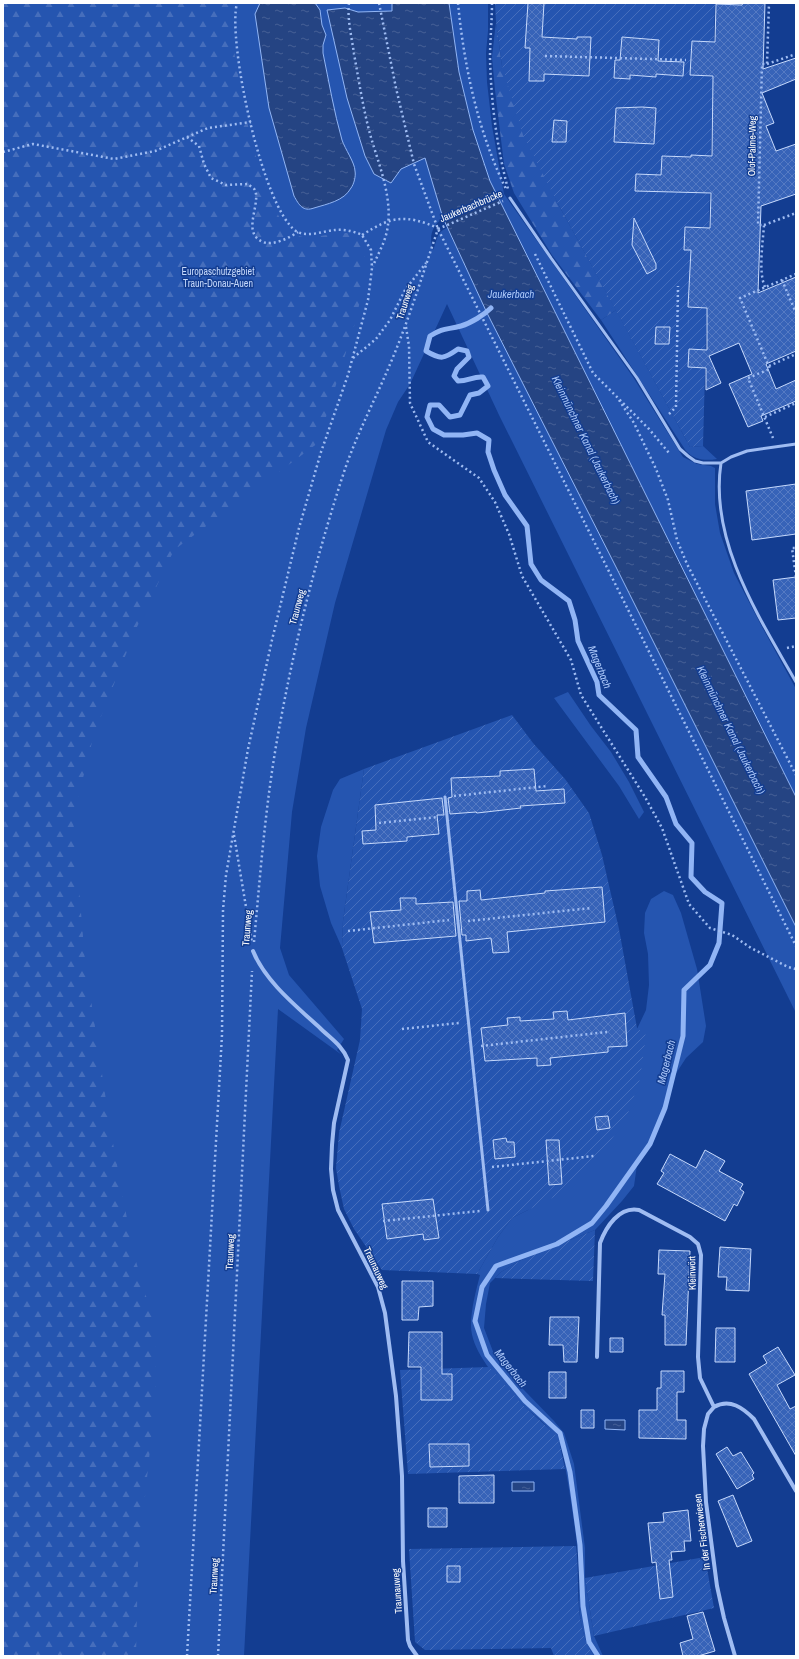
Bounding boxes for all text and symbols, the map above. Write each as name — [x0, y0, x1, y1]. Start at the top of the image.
street label: Olof-Palme-Weg — [745, 115, 759, 176]
street label: Jaukerbachbrücke — [438, 187, 505, 225]
park label: Europaschutzgebiet Traun-Donau-Auen — [182, 265, 255, 290]
street label: Traunweg — [393, 282, 417, 321]
water label: Jaukerbach — [487, 287, 534, 301]
water label: Kleinmünchner Kanal (Jaukerbach) — [549, 373, 623, 507]
street label: Traunweg — [286, 587, 308, 626]
water label: Magerbach — [585, 643, 615, 691]
water label: Kleinmünchner Kanal (Jaukerbach) — [694, 663, 768, 797]
street label: Traunweg — [239, 909, 255, 947]
water label: Magerbach — [654, 1038, 678, 1086]
street label: Traunweg — [223, 1233, 237, 1270]
street label: Traunauweg — [361, 1245, 392, 1292]
street label: Kleinwört — [685, 1255, 699, 1290]
water label: Magerbach — [492, 1346, 530, 1390]
street label: In der Fischerwiesen — [691, 1493, 713, 1571]
street label: Traunweg — [207, 1557, 221, 1594]
street label: Traunauweg — [389, 1568, 405, 1614]

